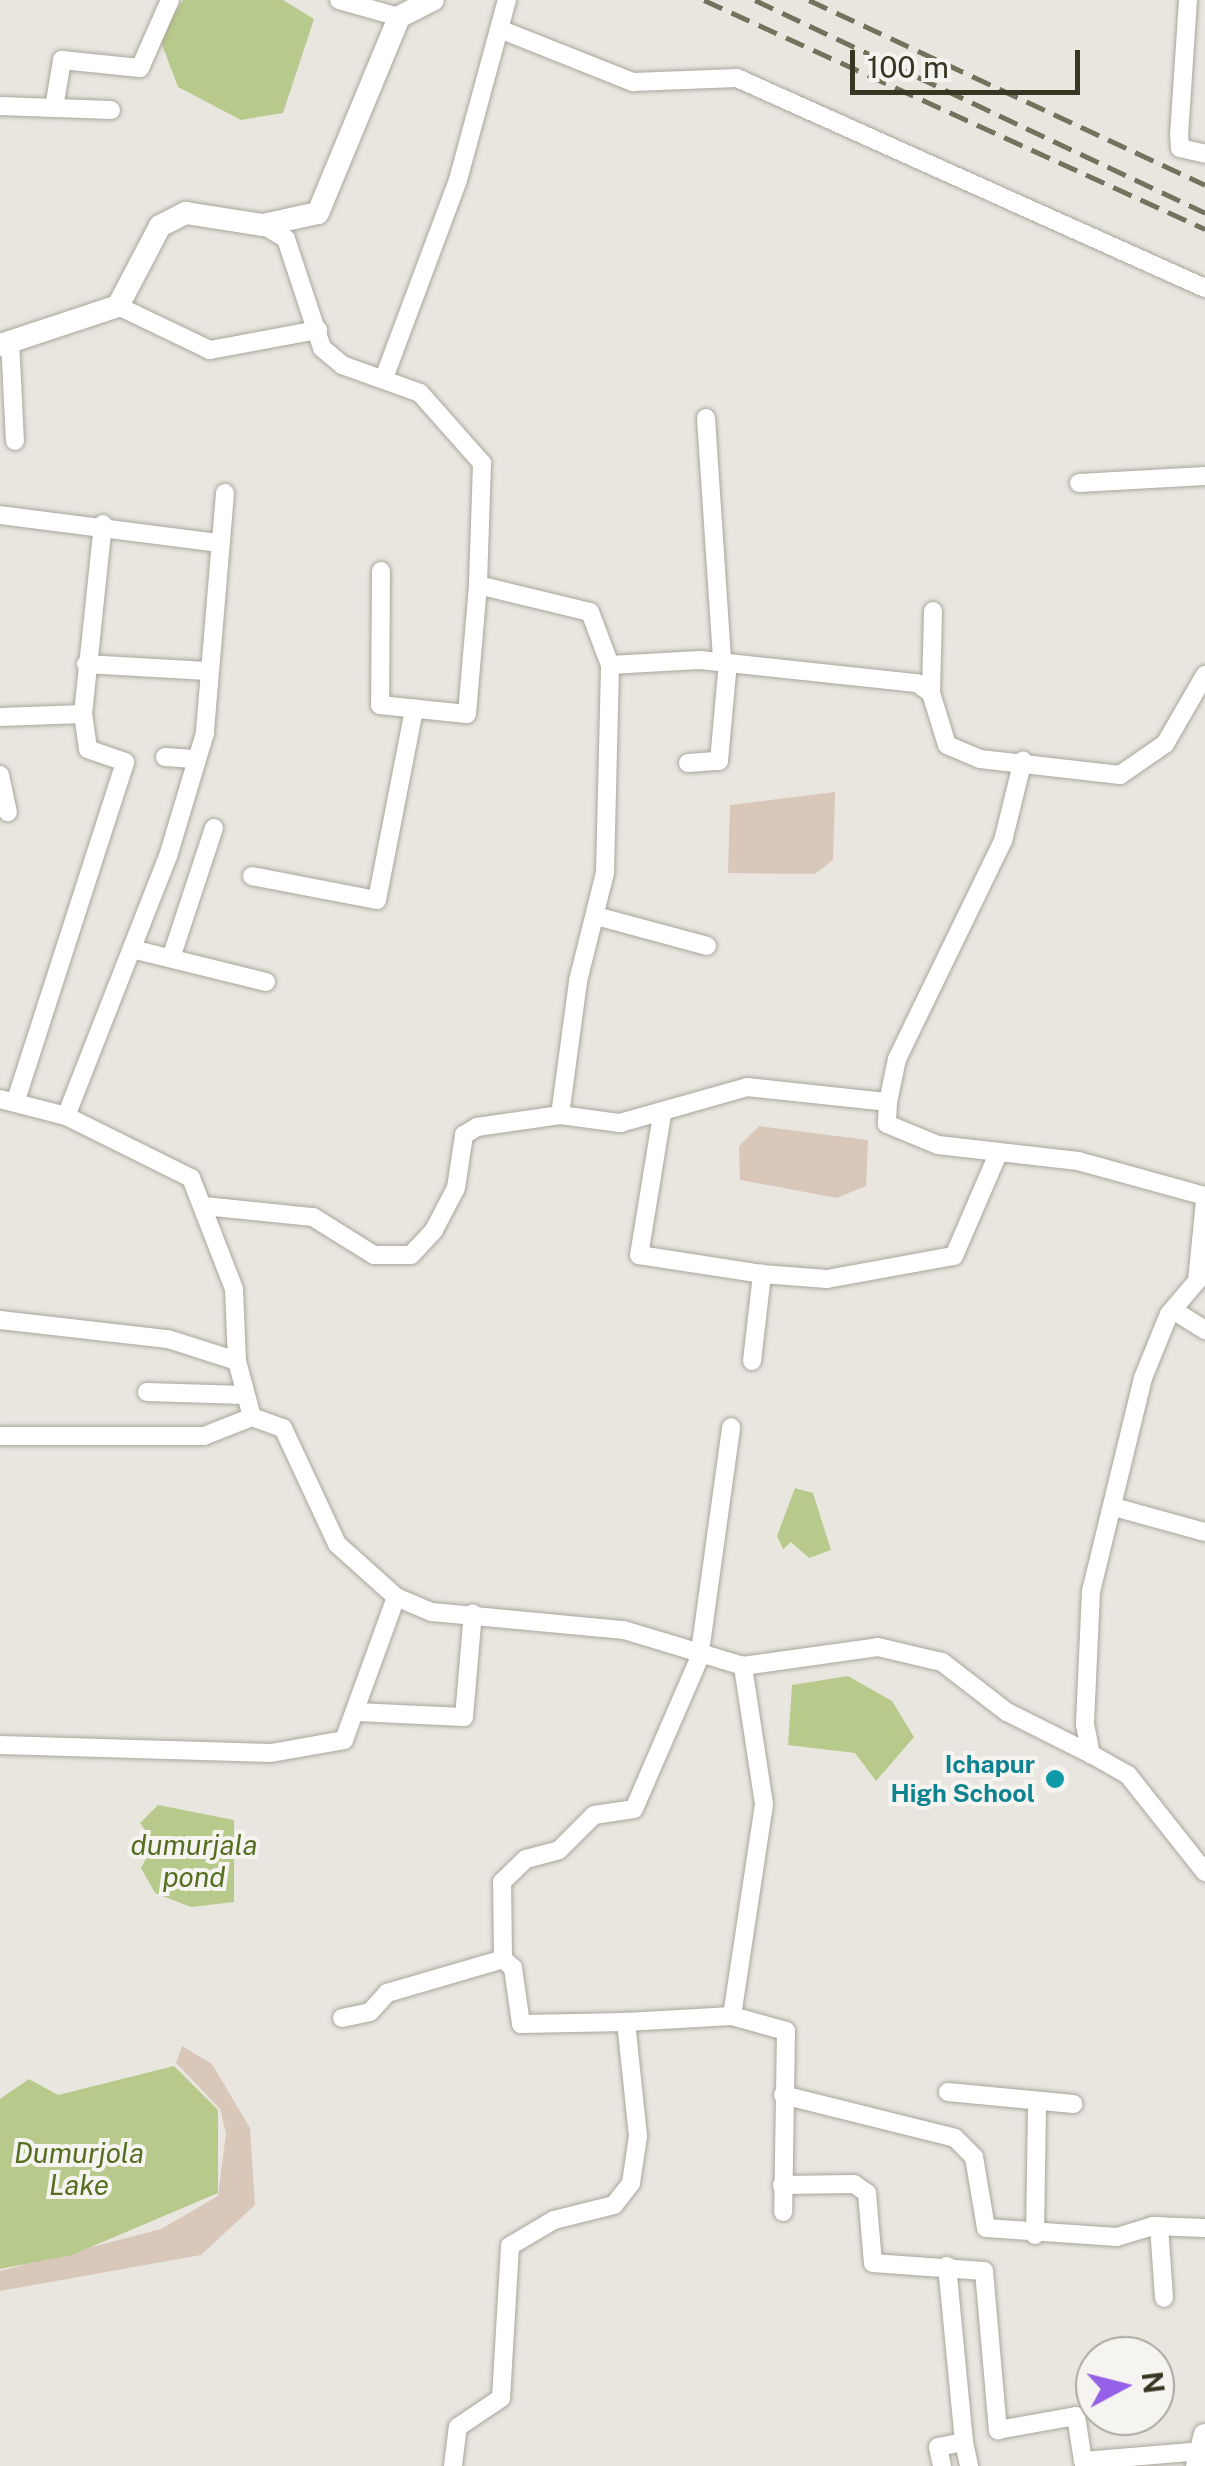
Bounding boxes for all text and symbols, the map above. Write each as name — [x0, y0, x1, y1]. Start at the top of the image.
scale bar — [855, 30, 1085, 92]
text: 100 m — [867, 49, 949, 85]
place label: Ichapur High School — [890, 1750, 1035, 1809]
marker: Ichapur High School — [1044, 1768, 1066, 1790]
water label: dumurjala pond — [131, 1828, 257, 1894]
water label: Dumurjola Lake — [14, 2136, 144, 2202]
north arrow — [1075, 2336, 1175, 2436]
text: N — [1136, 2370, 1171, 2395]

